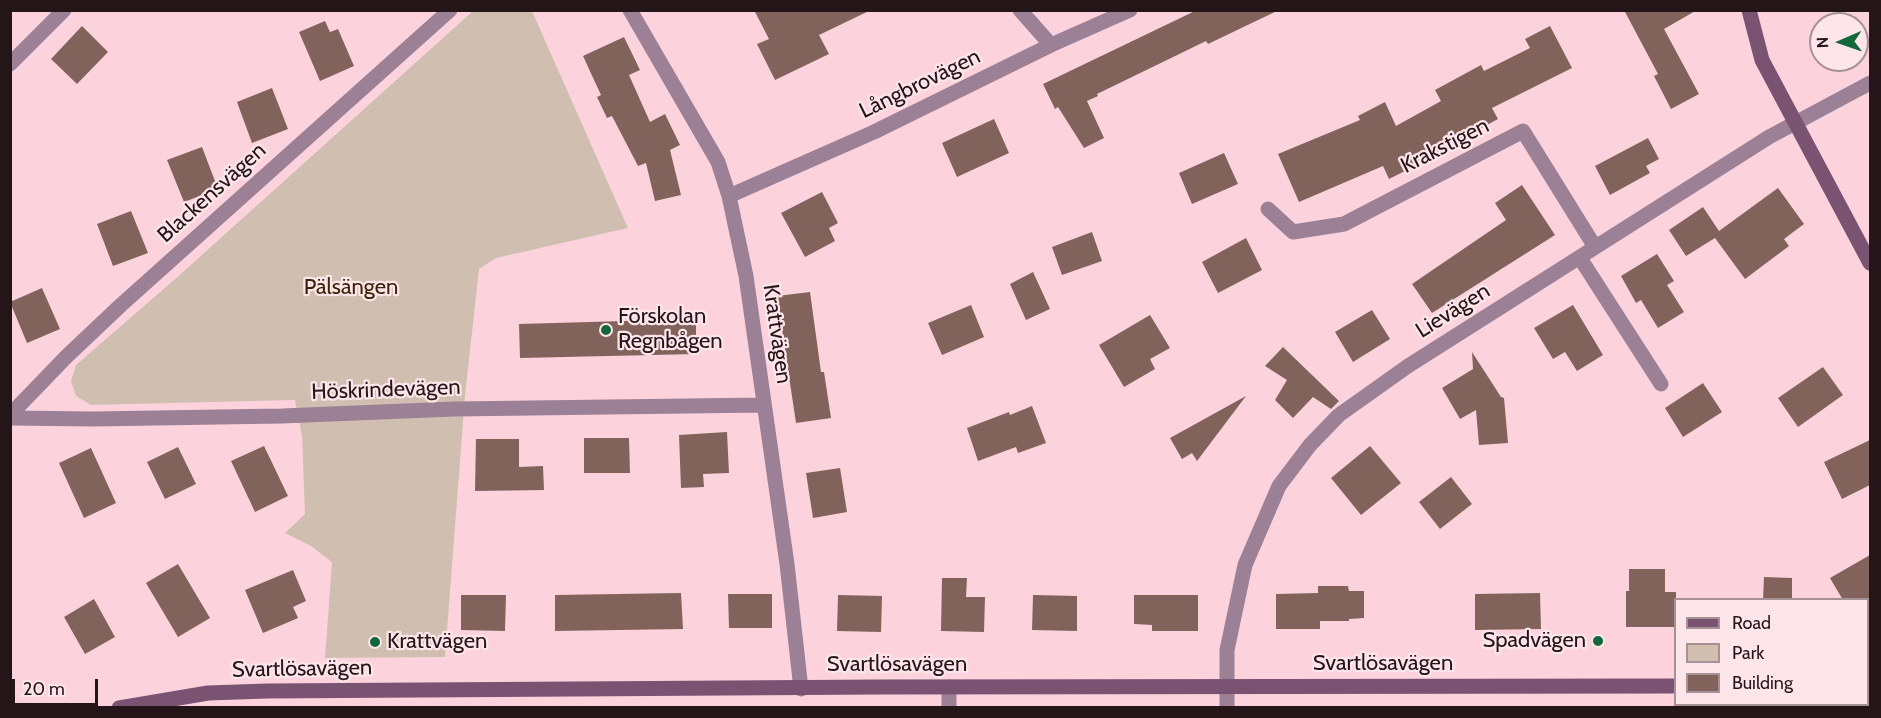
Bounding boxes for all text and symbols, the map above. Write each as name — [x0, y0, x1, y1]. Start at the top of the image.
north arrow — [1809, 12, 1869, 72]
text: N — [1813, 37, 1832, 49]
street label: Långbrovägen — [855, 43, 985, 125]
street label: Krakstigen — [1397, 113, 1493, 179]
street label: Blackensvägen — [152, 138, 272, 248]
park label: Pälsängen — [304, 275, 398, 301]
street label: Lievägen — [1411, 278, 1495, 344]
street label: Krattvägen — [757, 283, 797, 385]
place label: Förskolan Regnbågen — [618, 304, 723, 356]
marker: Förskolan Regnbågen — [599, 323, 613, 337]
street label: Höskrindevägen — [311, 374, 461, 406]
legend — [1674, 598, 1869, 706]
text: Road — [1732, 612, 1771, 634]
place label: Spadvägen — [1482, 628, 1586, 654]
place label: Krattvägen — [387, 629, 487, 655]
marker: Spadvägen — [1591, 634, 1605, 648]
marker: Krattvägen — [368, 635, 382, 649]
text: Park — [1732, 642, 1764, 664]
street label: Svartlösavägen — [1313, 651, 1453, 677]
street label: Svartlösavägen — [827, 652, 967, 678]
street label: Svartlösavägen — [232, 655, 372, 683]
scale bar — [15, 667, 100, 705]
text: Building — [1732, 672, 1793, 694]
text: 20 m — [23, 678, 65, 700]

